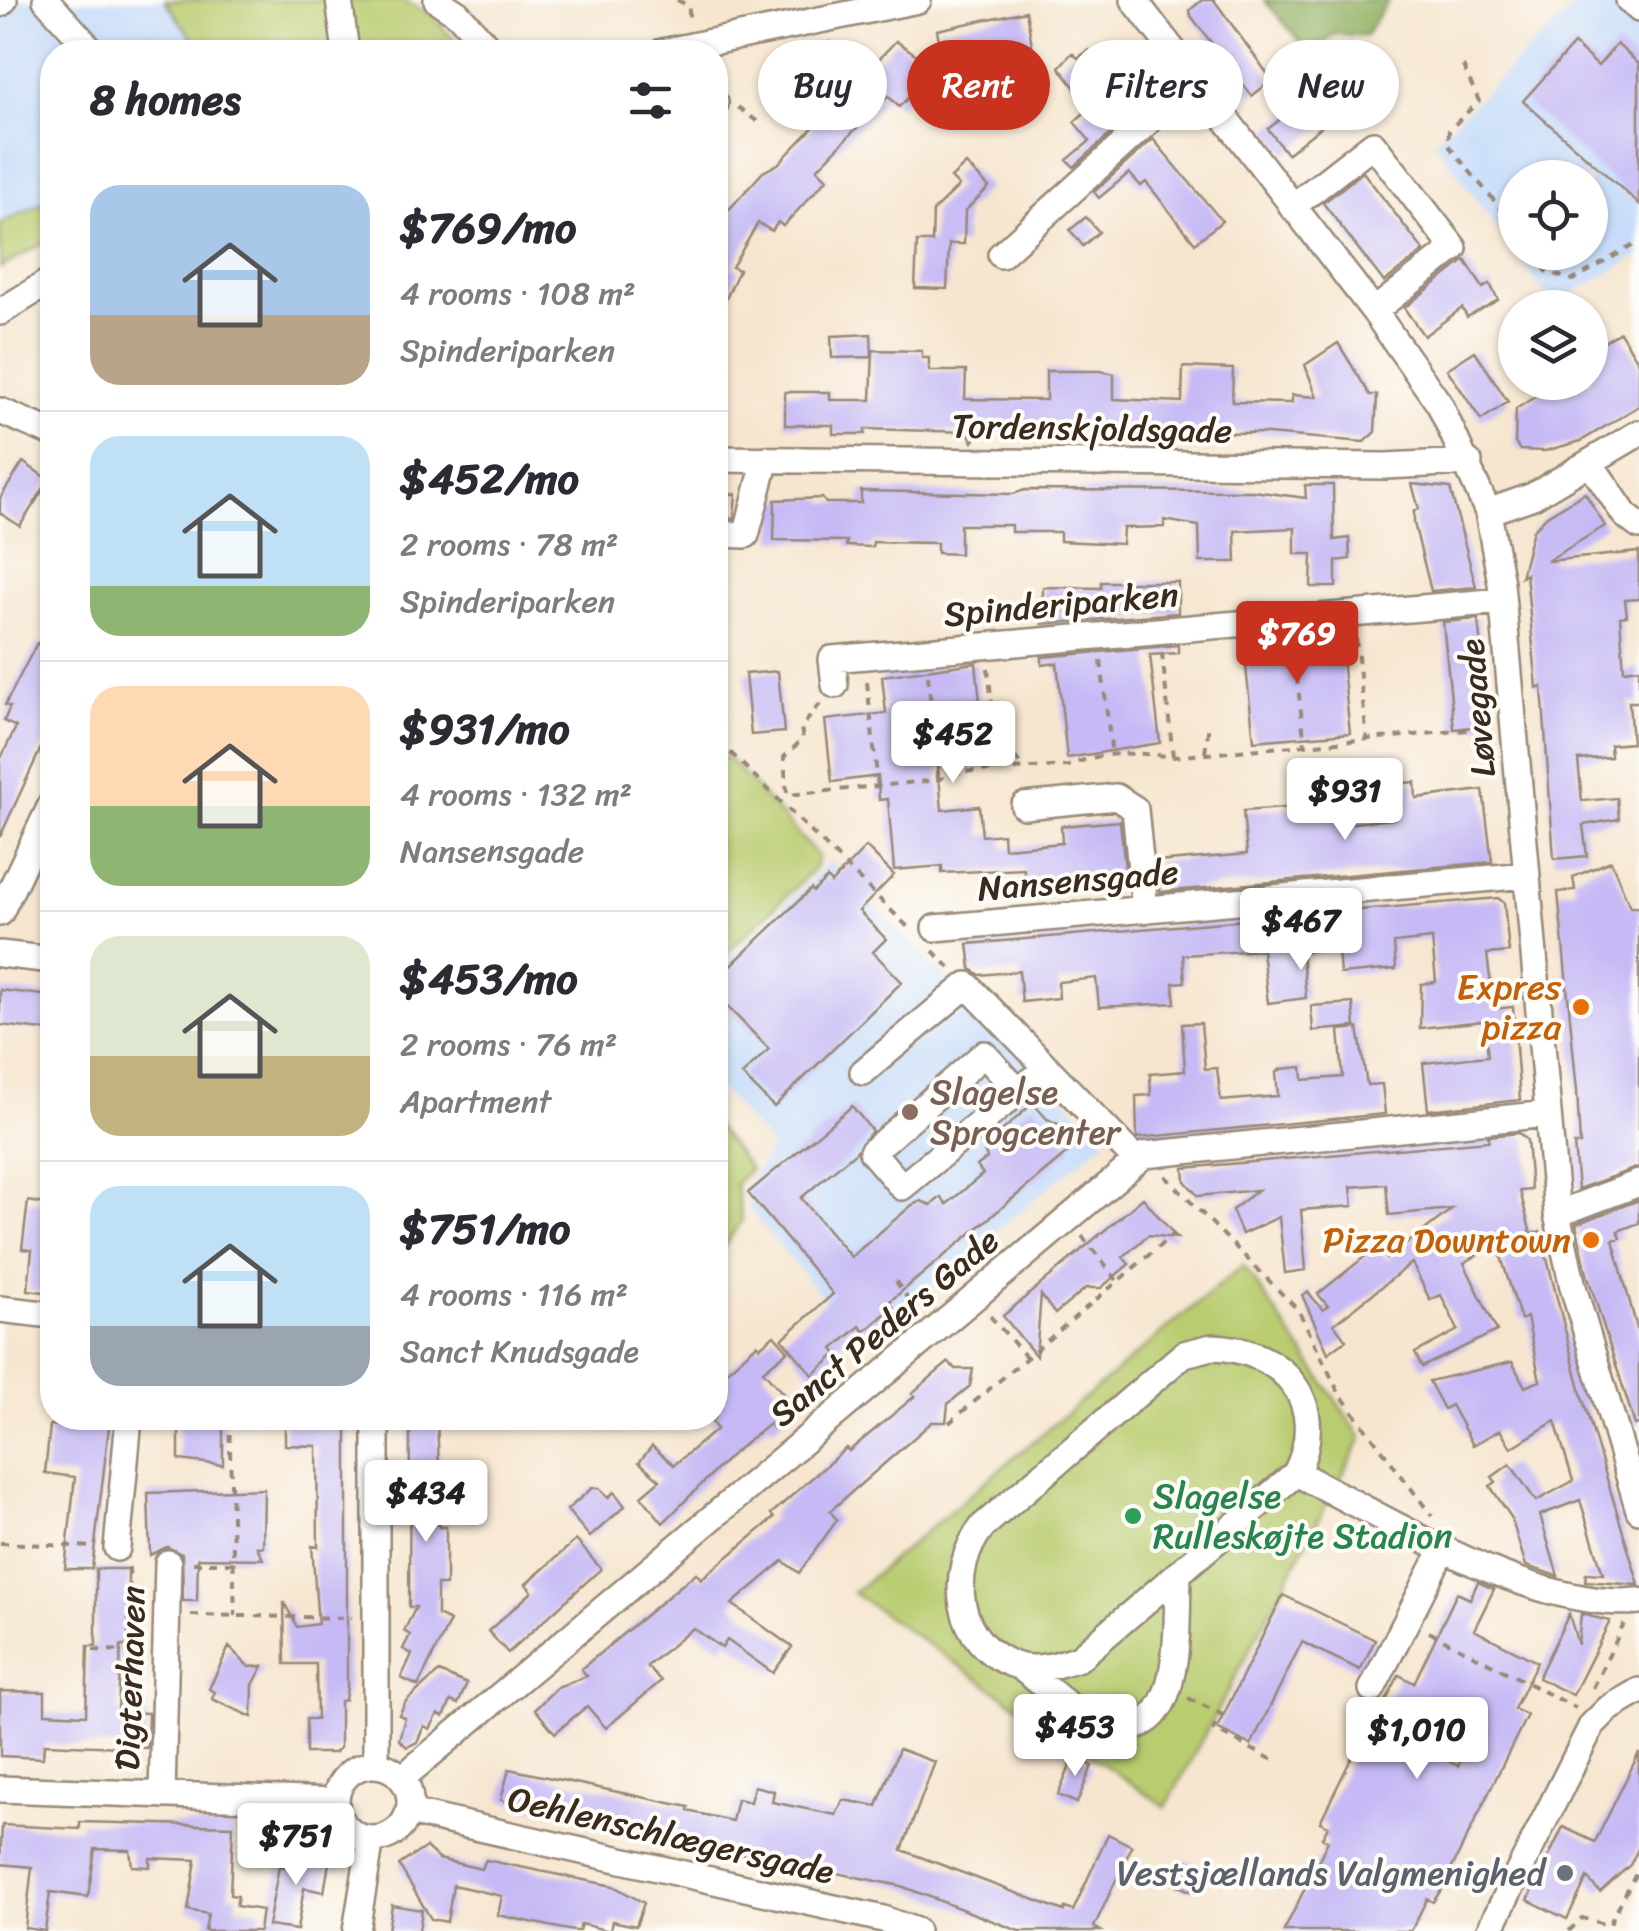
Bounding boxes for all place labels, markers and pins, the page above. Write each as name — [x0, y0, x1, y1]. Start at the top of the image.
pin: $769 — [1238, 601, 1356, 686]
pin: $452 — [894, 701, 1012, 786]
pin: $931 — [1286, 758, 1404, 843]
pin: $467 — [1242, 888, 1360, 973]
place label: Expres pizza — [1457, 956, 1562, 1058]
marker: Expres pizza — [1570, 996, 1592, 1018]
place label: Slagelse Sprogcenter — [930, 1061, 1123, 1163]
marker: Slagelse Sprogcenter — [899, 1101, 921, 1123]
place label: Pizza Downtown — [1323, 1209, 1571, 1271]
marker: Pizza Downtown — [1580, 1229, 1602, 1251]
pin: $434 — [367, 1460, 485, 1545]
place label: Slagelse Rulleskøjte Stadion — [1153, 1465, 1452, 1567]
marker: Slagelse Rulleskøjte Stadion — [1122, 1505, 1144, 1527]
pin: $453 — [1016, 1694, 1134, 1779]
pin: $1,010 — [1336, 1697, 1498, 1782]
pin: $751 — [237, 1803, 355, 1888]
place label: Vestsjællands Valgmenighed — [1117, 1842, 1548, 1904]
marker: Vestsjællands Valgmenighed — [1554, 1862, 1576, 1884]

